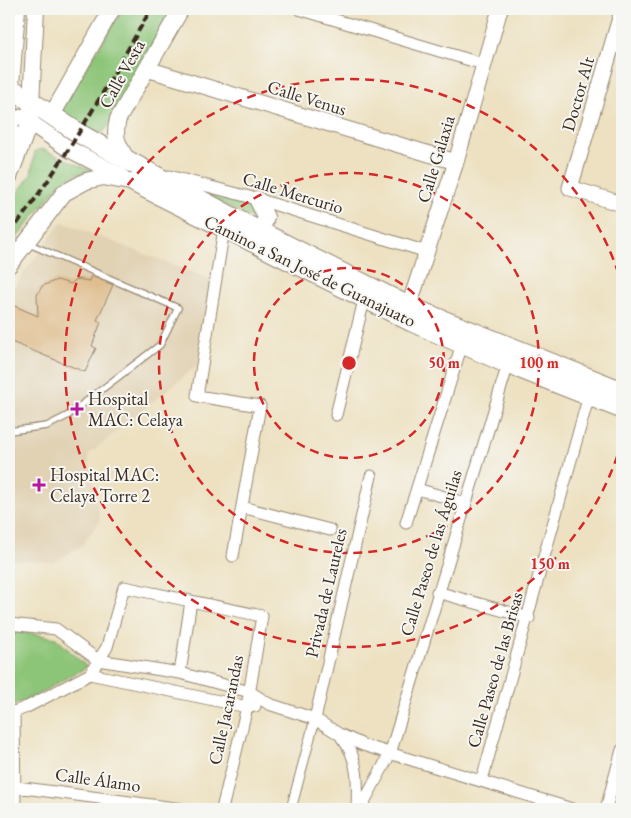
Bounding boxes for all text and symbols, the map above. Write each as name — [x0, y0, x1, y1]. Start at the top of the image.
street label: Calle Vesta — [93, 35, 150, 112]
street label: Doctor Alt — [556, 54, 599, 134]
street label: Calle Venus — [265, 75, 350, 120]
street label: Calle Galaxia — [411, 112, 460, 205]
street label: Calle Mercurio — [240, 166, 346, 219]
street label: Camino a San José de Guanajuato — [201, 209, 420, 332]
text: 50 m — [428, 353, 460, 372]
text: 100 m — [519, 353, 559, 372]
centre of rings — [340, 354, 358, 372]
place label: Hospital MAC: Celaya — [88, 387, 184, 431]
marker: Hospital MAC: Celaya — [70, 402, 84, 416]
place label: Hospital MAC: Celaya Torre 2 — [50, 463, 159, 507]
street label: Calle Paseo de las Águilas — [394, 467, 467, 639]
marker: Hospital MAC: Celaya Torre 2 — [32, 478, 46, 492]
street label: Privada de Laureles — [299, 526, 352, 660]
text: 150 m — [530, 554, 570, 573]
street label: Calle Paseo de las Brisas — [461, 589, 528, 750]
street label: Calle Jacarandas — [203, 653, 248, 767]
street label: Calle Álamo — [54, 762, 142, 797]

